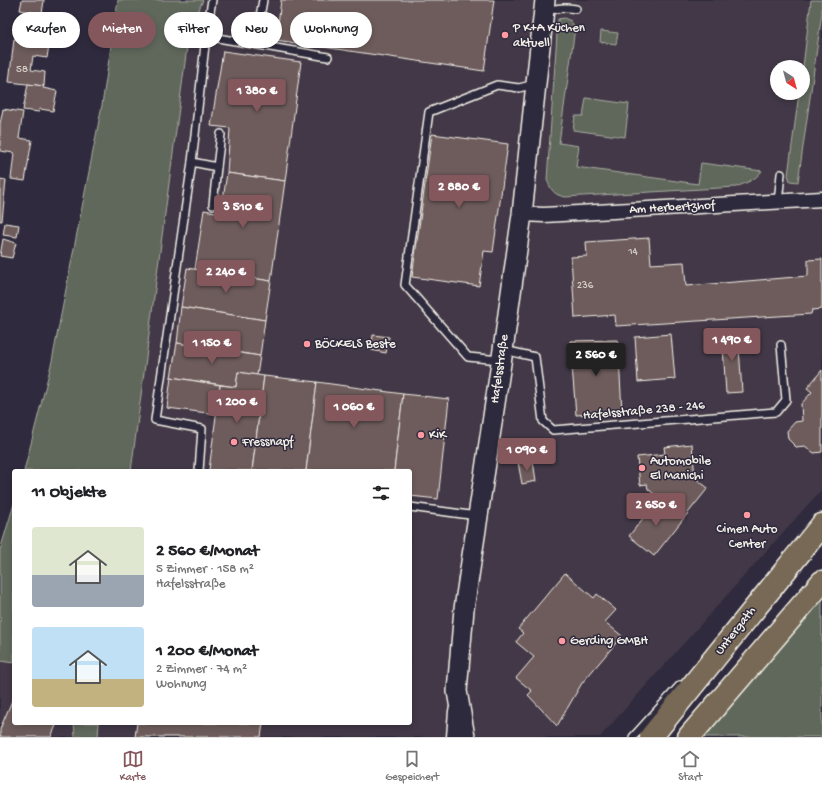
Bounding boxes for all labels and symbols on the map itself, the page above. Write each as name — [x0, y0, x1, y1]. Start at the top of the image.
place label: P K+A Küchen aktuell — [512, 21, 586, 51]
marker: P K+A Küchen aktuell — [500, 30, 510, 40]
north arrow — [770, 60, 810, 100]
house number: 58 — [16, 64, 28, 76]
pin: 1 380 € — [220, 79, 294, 113]
pin: 2 880 € — [422, 175, 496, 209]
pin: 3 510 € — [206, 195, 280, 229]
street label: Am Herbertzhof — [629, 198, 716, 218]
house number: 14 — [627, 246, 639, 258]
pin: 2 240 € — [189, 260, 263, 294]
house number: 236 — [577, 280, 594, 292]
pin: 1 490 € — [695, 328, 769, 362]
pin: 1 150 € — [175, 331, 249, 365]
street label: Hafelsstraße — [488, 333, 512, 404]
place label: BÖCKELS Beste — [314, 337, 396, 352]
marker: BÖCKELS Beste — [302, 339, 312, 349]
pin: 2 560 € — [559, 343, 633, 377]
pin: 1 200 € — [200, 390, 274, 424]
pin: 1 060 € — [317, 395, 391, 429]
street label: Hafelsstraße 238 - 246 — [582, 398, 706, 424]
place label: KiK — [429, 428, 448, 443]
marker: KiK — [416, 430, 426, 440]
place label: Fressnapf — [241, 435, 294, 450]
marker: Fressnapf — [229, 437, 239, 447]
pin: 1 090 € — [490, 438, 564, 472]
place label: Automobile El Manichi — [650, 454, 711, 484]
marker: Automobile El Manichi — [637, 463, 647, 473]
pin: 2 650 € — [619, 493, 693, 527]
marker: Cimen Auto Center — [742, 510, 752, 520]
place label: Cimen Auto Center — [717, 522, 778, 552]
street label: Untergath — [712, 604, 760, 658]
place label: Gerding GMBH — [570, 634, 648, 649]
marker: Gerding GMBH — [557, 636, 567, 646]

